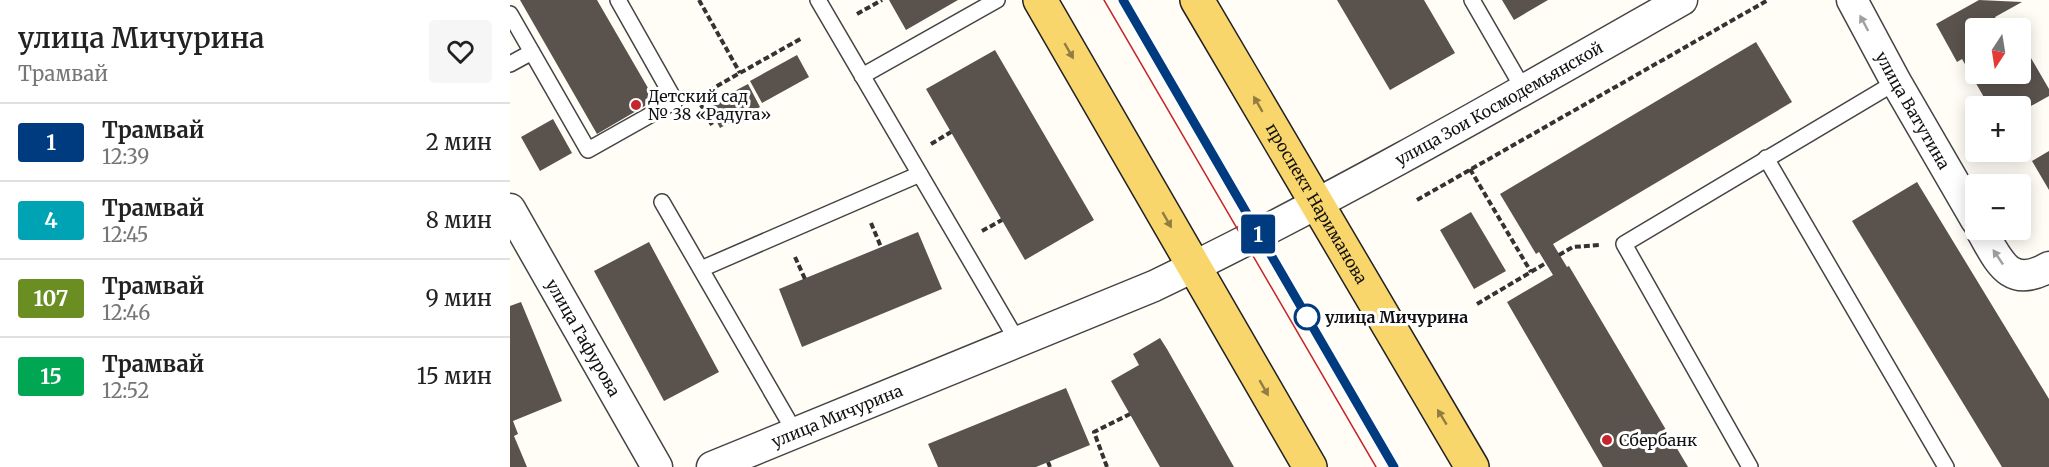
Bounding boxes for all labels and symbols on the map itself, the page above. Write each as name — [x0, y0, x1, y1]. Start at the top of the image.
one-way arrow — [1859, 14, 1869, 31]
north arrow — [1965, 18, 2031, 84]
street label: улица Зои Космодемьянской — [1392, 37, 1606, 170]
one-way arrow — [1064, 42, 1074, 59]
street label: улица Ватутина — [1872, 48, 1955, 173]
place label: Детский сад № 38 «Радуга» — [648, 86, 771, 124]
one-way arrow — [1252, 96, 1263, 112]
marker: Детский сад № 38 «Радуга» — [629, 98, 643, 112]
street label: проспект Нариманова — [1262, 119, 1372, 288]
one-way arrow — [1161, 211, 1171, 228]
line badge: 1 — [1238, 214, 1278, 254]
one-way arrow — [1992, 250, 2004, 266]
street label: улица Гафурова — [542, 275, 625, 400]
marker: улица Мичурина — [1294, 304, 1320, 330]
place label: улица Мичурина — [1325, 307, 1468, 327]
street label: улица Мичурина — [769, 380, 906, 452]
one-way arrow — [1259, 380, 1270, 396]
one-way arrow — [1437, 408, 1447, 425]
place label: Сбербанк — [1619, 430, 1697, 450]
marker: Сбербанк — [1600, 433, 1614, 447]

